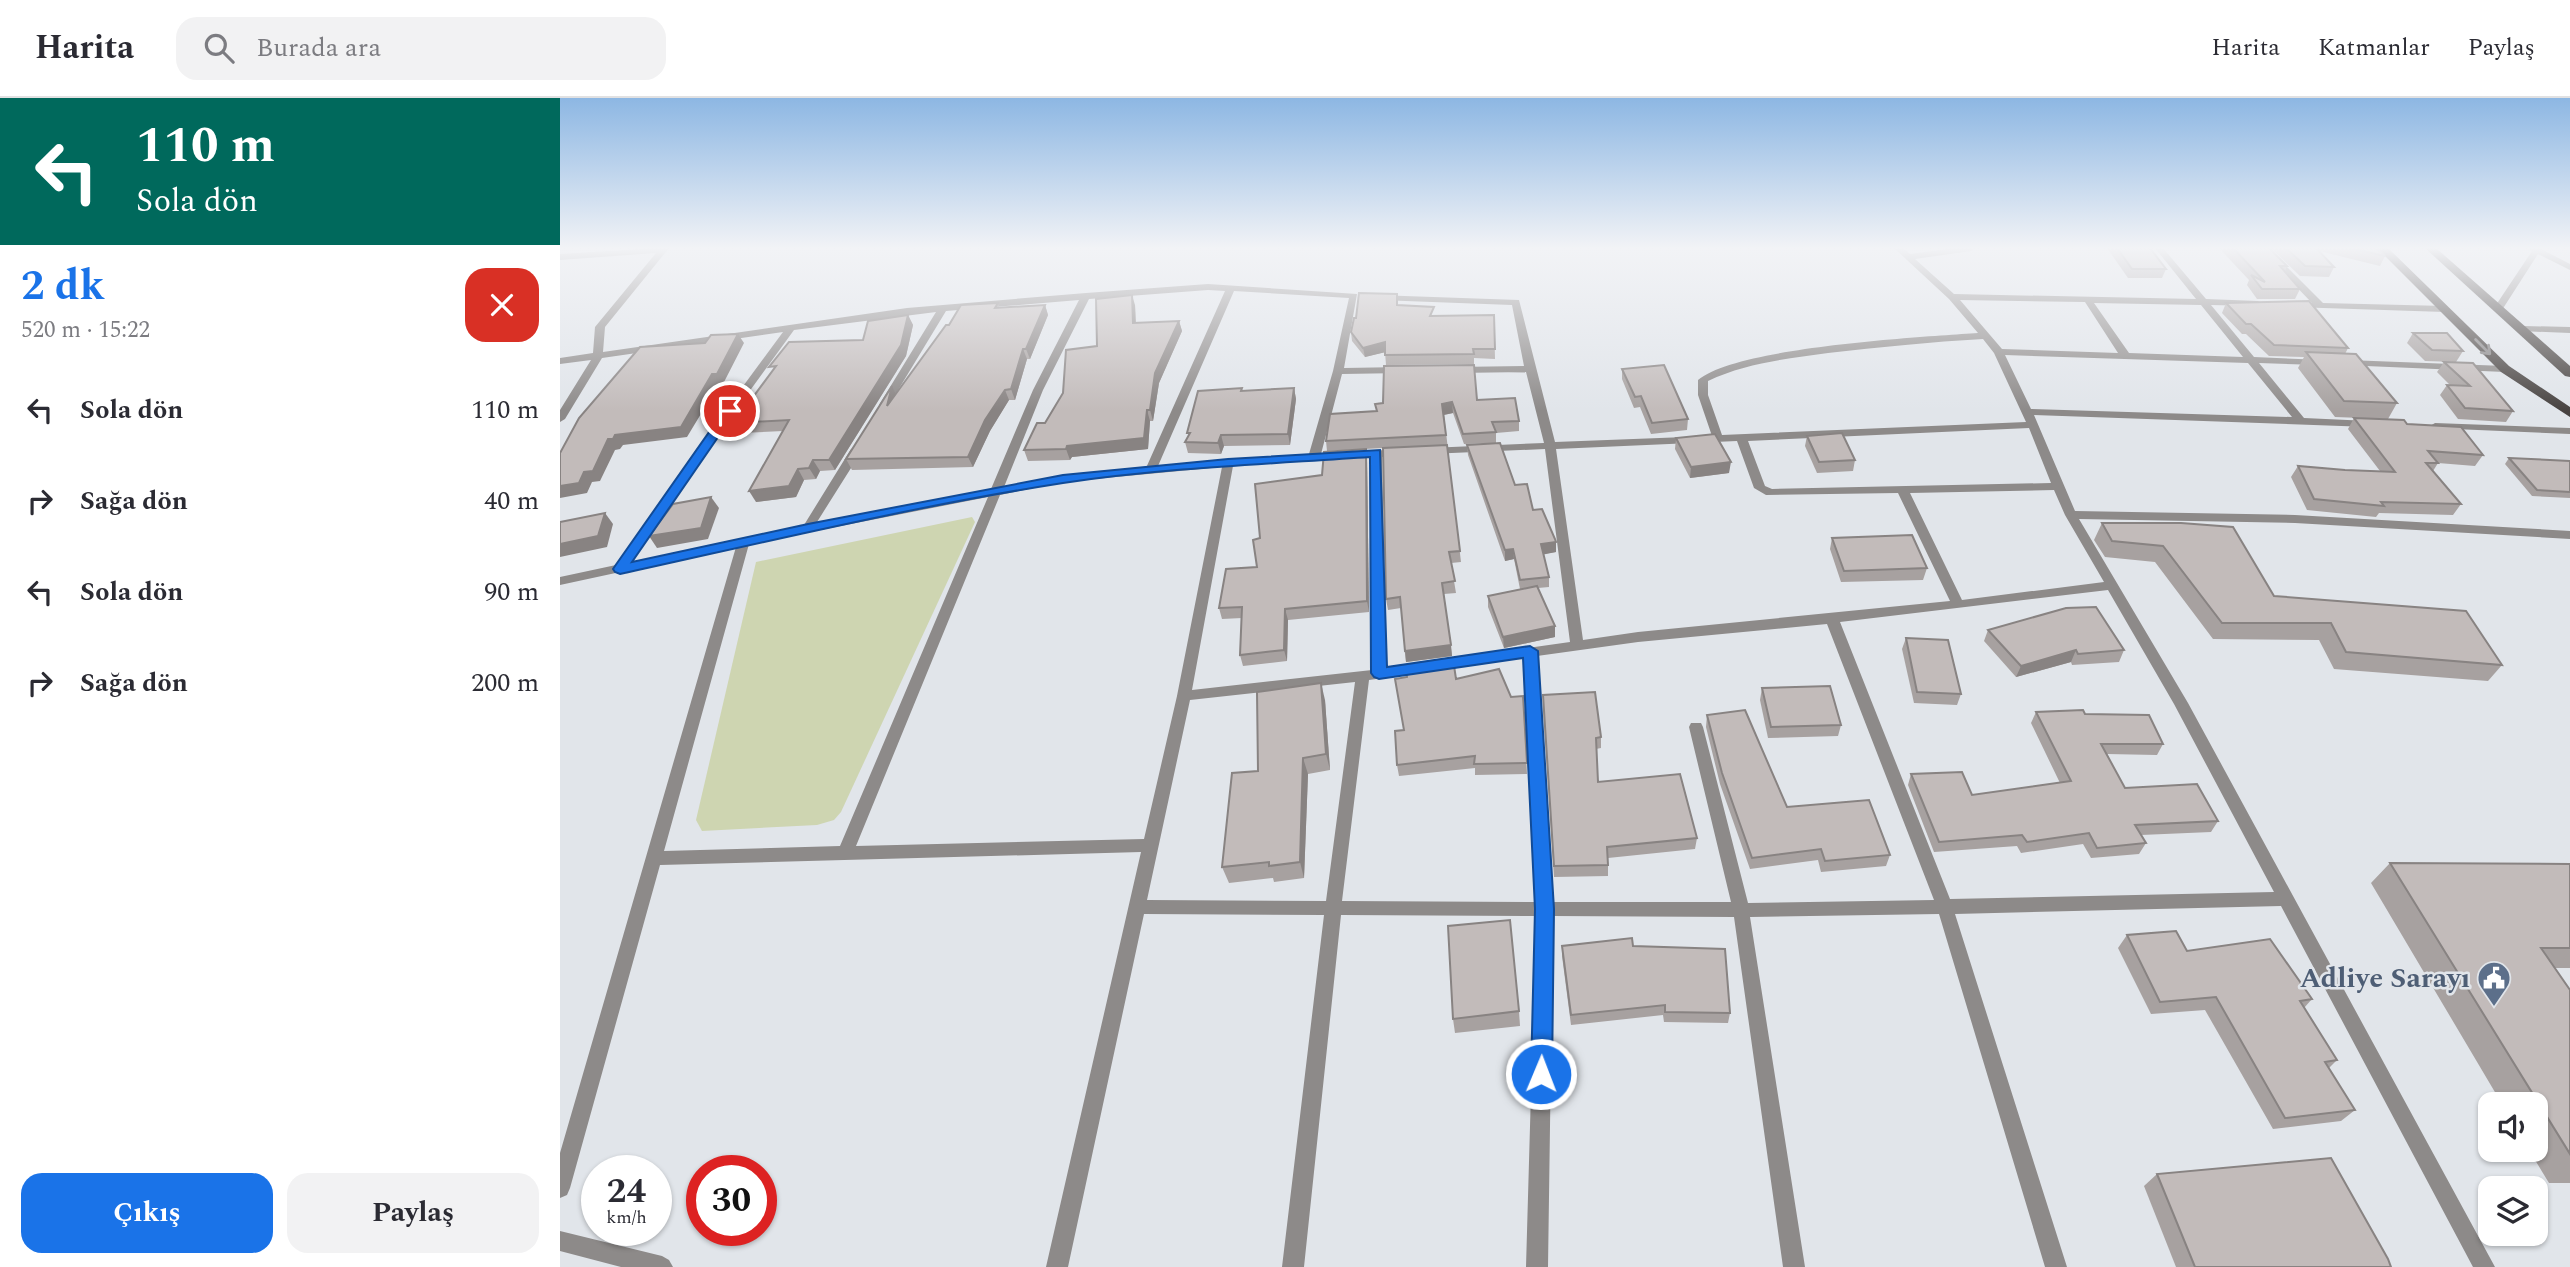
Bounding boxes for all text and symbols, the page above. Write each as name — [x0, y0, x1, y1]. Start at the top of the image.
search box — [176, 17, 666, 80]
text: Harita — [35, 23, 134, 73]
text: Burada ara — [256, 28, 381, 68]
icon: search — [200, 29, 238, 67]
text: Harita — [2212, 30, 2280, 66]
text: Katmanlar — [2318, 30, 2430, 66]
text: Paylaş — [2468, 30, 2535, 66]
text: 110 m — [136, 109, 275, 184]
icon: left — [21, 126, 112, 217]
text: Sola dön — [136, 177, 258, 226]
text: 2 dk — [21, 255, 105, 318]
button: close — [465, 268, 539, 342]
text: 520 m · 15:22 — [21, 313, 150, 348]
one-way arrow — [2474, 338, 2491, 355]
pin — [700, 381, 760, 441]
text: Sola dön — [80, 390, 183, 430]
text: 110 m — [471, 390, 539, 430]
icon: left — [21, 391, 59, 429]
icon: arrive — [711, 392, 749, 430]
text: Sağa dön — [80, 481, 188, 521]
text: 40 m — [484, 481, 539, 521]
icon: right — [21, 482, 59, 520]
text: Sola dön — [80, 572, 183, 612]
text: 90 m — [484, 572, 539, 612]
icon: left — [21, 573, 59, 611]
text: Sağa dön — [80, 663, 188, 703]
text: 200 m — [471, 663, 539, 703]
icon: right — [21, 664, 59, 702]
place label: Adliye Sarayı — [2300, 957, 2470, 1000]
public building icon: Adliye Sarayı — [2475, 959, 2513, 1008]
position arrow — [1504, 1037, 1578, 1111]
map controls — [2478, 1092, 2548, 1246]
button: sound — [2478, 1092, 2548, 1162]
speed limit sign: 30 — [686, 1155, 777, 1246]
text: 24 — [607, 1165, 646, 1218]
button: Çıkış — [21, 1173, 273, 1253]
button: Paylaş — [287, 1173, 539, 1253]
button: layers — [2478, 1176, 2548, 1246]
text: km/h — [606, 1204, 647, 1231]

